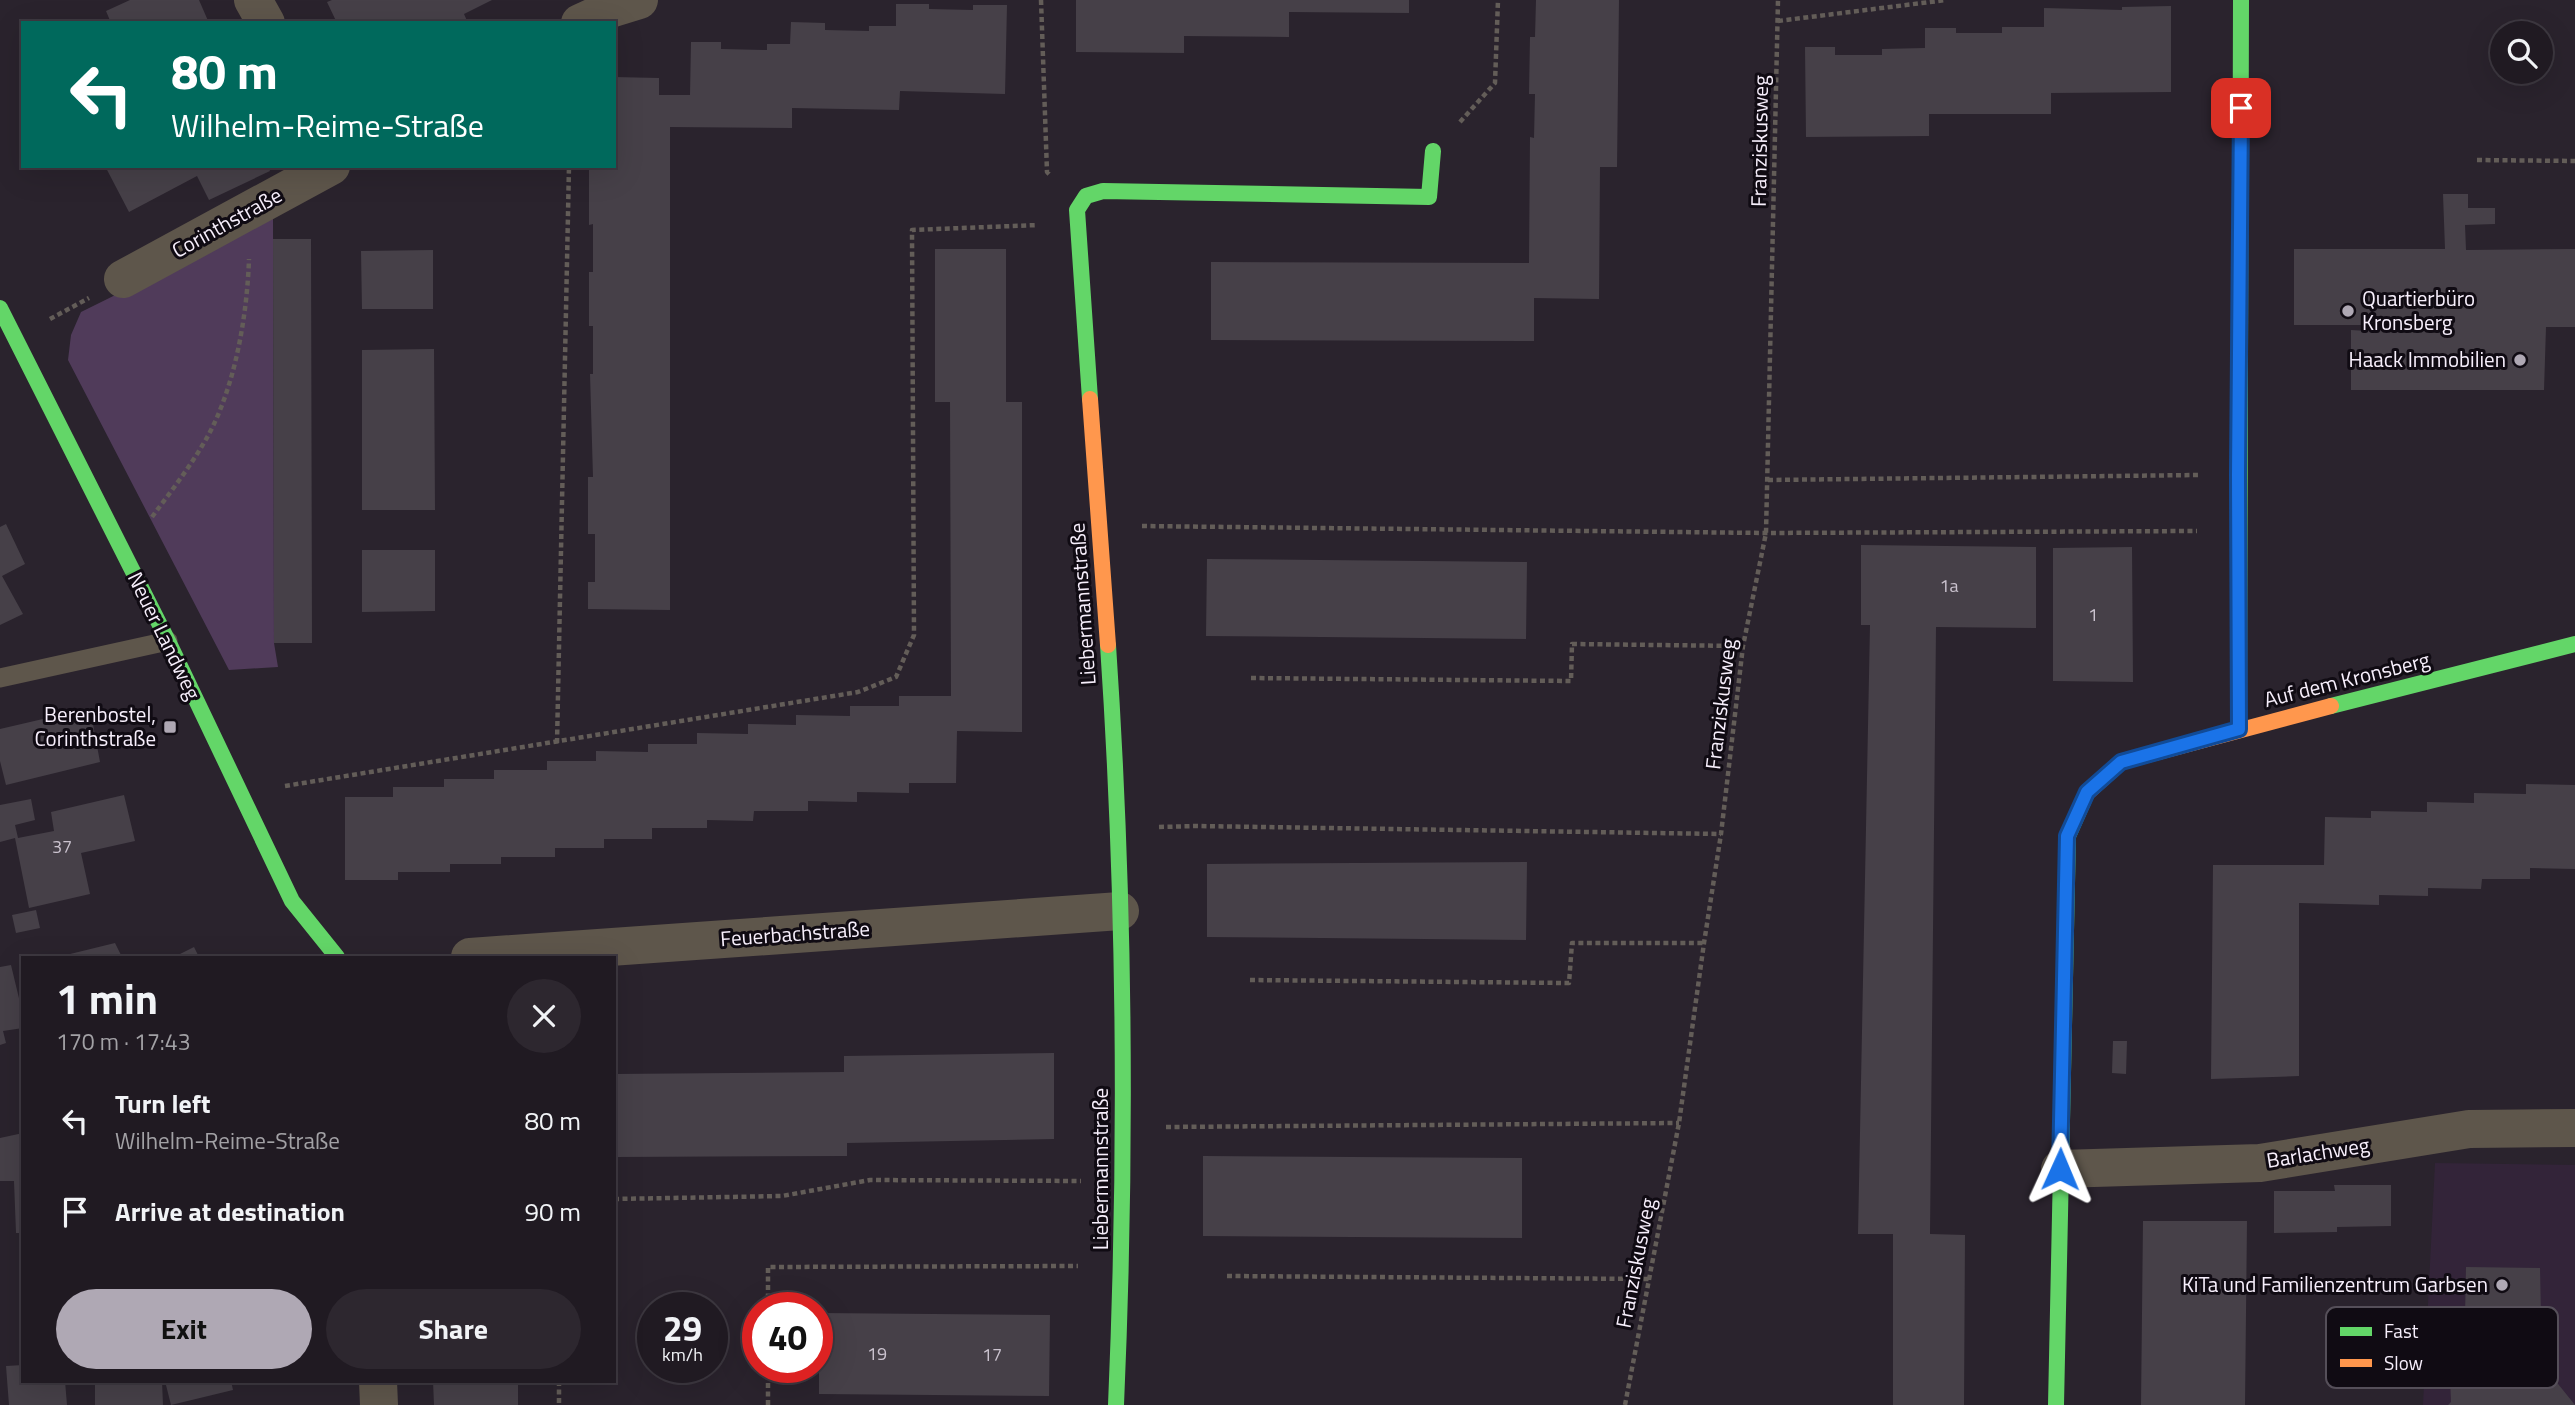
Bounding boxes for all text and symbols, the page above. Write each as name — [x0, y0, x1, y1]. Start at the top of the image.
map controls — [2490, 21, 2553, 84]
button: search — [2490, 21, 2553, 84]
text: 80 m — [171, 33, 278, 108]
icon: left — [56, 49, 147, 140]
street label: Franziskusweg — [1742, 75, 1776, 207]
pin — [2211, 78, 2271, 138]
icon: arrive — [2222, 89, 2260, 127]
text: Wilhelm-Reime-Straße — [171, 101, 484, 149]
street label: Corinthstraße — [166, 179, 287, 266]
place label: Quartierbüro Kronsberg — [2362, 282, 2475, 338]
marker: Quartierbüro Kronsberg — [2340, 303, 2356, 319]
place label: Haack Immobilien — [2349, 343, 2506, 375]
marker: Haack Immobilien — [2512, 352, 2528, 368]
street label: Liebermannstraße — [1060, 522, 1104, 686]
street label: Neuer Landweg — [120, 566, 210, 705]
house number: 1a — [1939, 572, 1959, 599]
house number: 1 — [2088, 601, 2098, 628]
street label: Franziskusweg — [1696, 636, 1744, 771]
street label: Auf dem Kronsberg — [2261, 643, 2433, 715]
place label: Berenbostel, Corinthstraße — [34, 698, 156, 754]
marker: Berenbostel, Corinthstraße — [162, 719, 178, 735]
house number: 37 — [52, 833, 72, 860]
street label: Feuerbachstraße — [719, 912, 871, 954]
text: 1 min — [56, 966, 158, 1030]
button: close — [507, 979, 581, 1053]
text: 170 m · 17:43 — [56, 1024, 191, 1059]
text: Turn left — [115, 1084, 210, 1123]
street label: Liebermannstraße — [1084, 1088, 1116, 1250]
text: 80 m — [524, 1101, 581, 1140]
icon: left — [56, 1102, 94, 1140]
text: Wilhelm-Reime-Straße — [115, 1123, 340, 1158]
street label: Barlachweg — [2264, 1128, 2372, 1176]
position arrow — [2023, 1132, 2097, 1206]
text: Arrive at destination — [115, 1192, 345, 1231]
text: 90 m — [524, 1192, 581, 1231]
icon: arrive — [56, 1193, 94, 1231]
street label: Franziskusweg — [1607, 1195, 1663, 1331]
place label: KiTa und Familienzentrum Garbsen — [2182, 1268, 2488, 1300]
marker: KiTa und Familienzentrum Garbsen — [2494, 1277, 2510, 1293]
button: Exit — [56, 1289, 312, 1369]
button: Share — [326, 1289, 581, 1369]
speed limit sign: 40 — [742, 1292, 833, 1383]
text: 29 — [663, 1301, 702, 1355]
legend — [2326, 1307, 2558, 1388]
text: Fast — [2384, 1316, 2419, 1345]
house number: 19 — [867, 1340, 887, 1367]
text: km/h — [662, 1341, 703, 1368]
house number: 17 — [982, 1341, 1002, 1368]
text: Slow — [2384, 1348, 2423, 1377]

